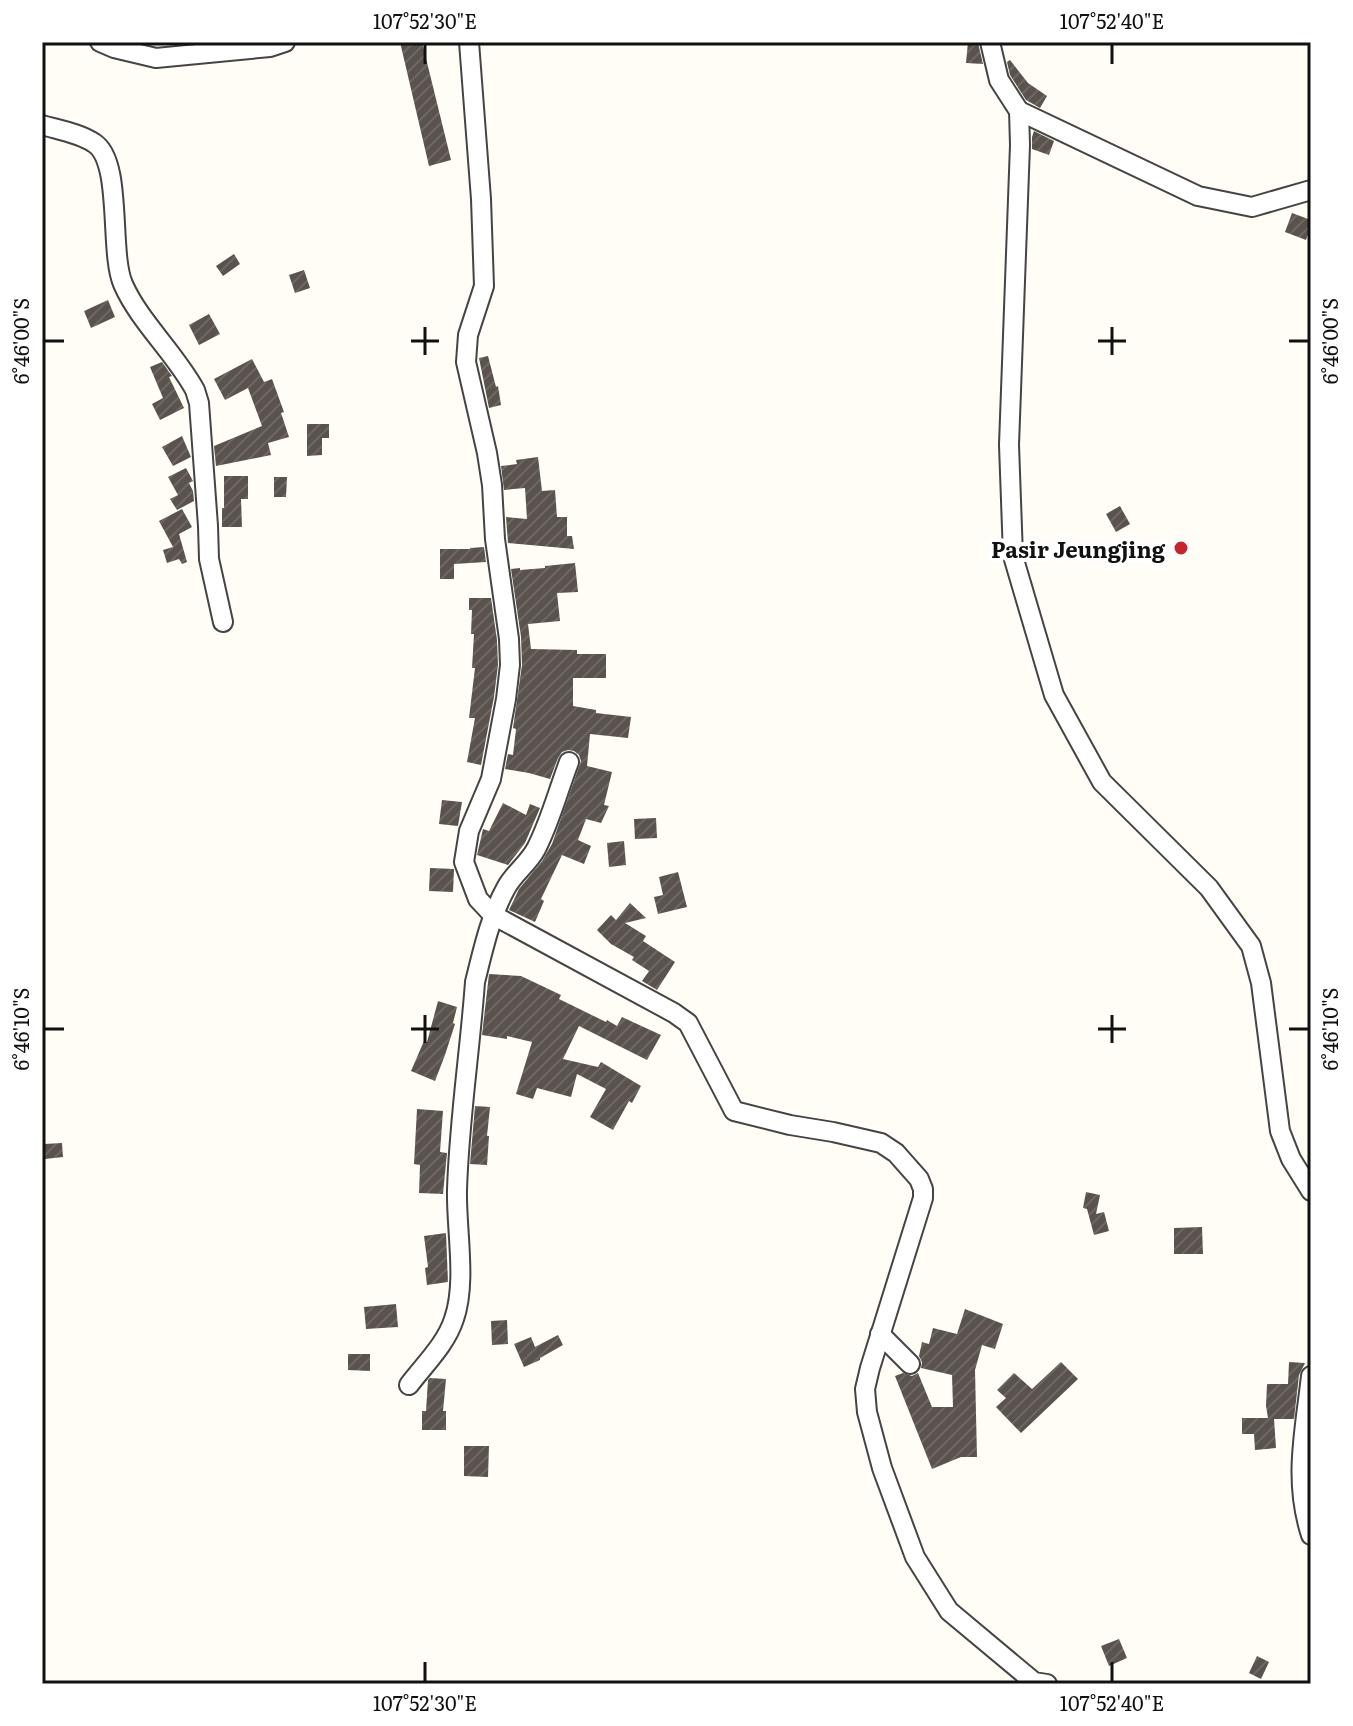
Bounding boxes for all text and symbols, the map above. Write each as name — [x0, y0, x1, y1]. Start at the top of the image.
text: 107°52'30"E — [373, 5, 477, 35]
text: 107°52'40"E — [1060, 5, 1164, 35]
text: 6°46'00"S — [5, 298, 35, 384]
text: 6°46'00"S — [1314, 298, 1344, 384]
place label: Pasir Jeungjing — [991, 532, 1166, 565]
marker: Pasir Jeungjing — [1172, 539, 1190, 557]
text: 6°46'10"S — [5, 987, 35, 1071]
text: 6°46'10"S — [1314, 987, 1344, 1071]
text: 107°52'30"E — [373, 1687, 477, 1717]
text: 107°52'40"E — [1060, 1687, 1164, 1717]

